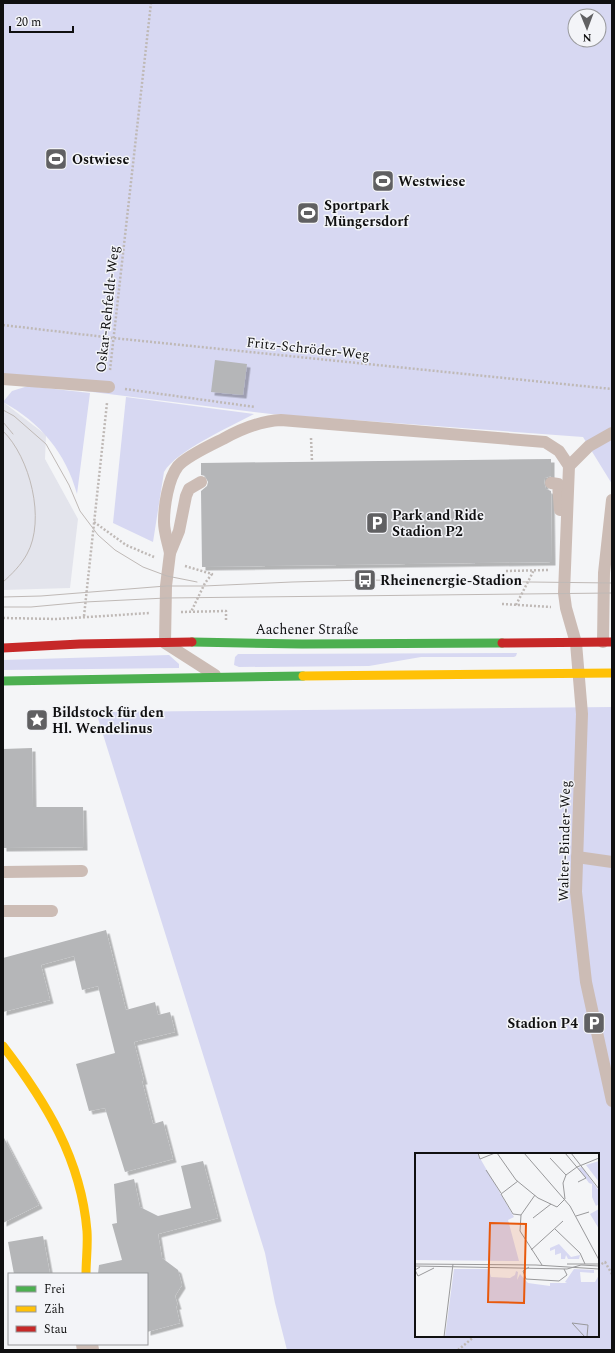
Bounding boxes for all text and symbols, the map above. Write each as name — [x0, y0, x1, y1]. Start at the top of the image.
scale bar — [10, 8, 73, 34]
north arrow — [567, 8, 607, 48]
text: 20 m — [16, 13, 41, 32]
text: N — [583, 29, 592, 46]
sports icon: Ostwiese — [43, 146, 69, 172]
place label: Ostwiese — [72, 149, 129, 170]
sports icon: Westwiese — [370, 168, 396, 194]
place label: Westwiese — [398, 171, 465, 192]
place label: Sportpark Müngersdorf — [324, 195, 409, 232]
sports icon: Sportpark Müngersdorf — [295, 200, 321, 226]
street label: Oskar-Rehfeldt-Weg — [90, 244, 125, 374]
street label: Fritz-Schröder-Weg — [245, 332, 371, 365]
place label: Park and Ride Stadion P2 — [392, 505, 484, 542]
parking icon: Park and Ride Stadion P2 — [364, 510, 390, 536]
bus stop icon: Rheinenergie-Stadion — [352, 567, 378, 593]
place label: Rheinenergie-Stadion — [380, 570, 522, 591]
street label: Aachener Straße — [255, 619, 359, 640]
place label: Bildstock für den Hl. Wendelinus — [52, 702, 164, 739]
place icon: Bildstock für den Hl. Wendelinus — [24, 707, 50, 733]
street label: Walter-Binder-Weg — [553, 780, 576, 902]
parking icon: Stadion P4 — [581, 1010, 607, 1036]
place label: Stadion P4 — [507, 1013, 578, 1034]
inset map — [415, 1153, 599, 1337]
legend — [8, 1273, 148, 1345]
text: Frei — [44, 1280, 66, 1299]
text: Zäh — [44, 1300, 65, 1319]
text: Stau — [44, 1320, 68, 1339]

